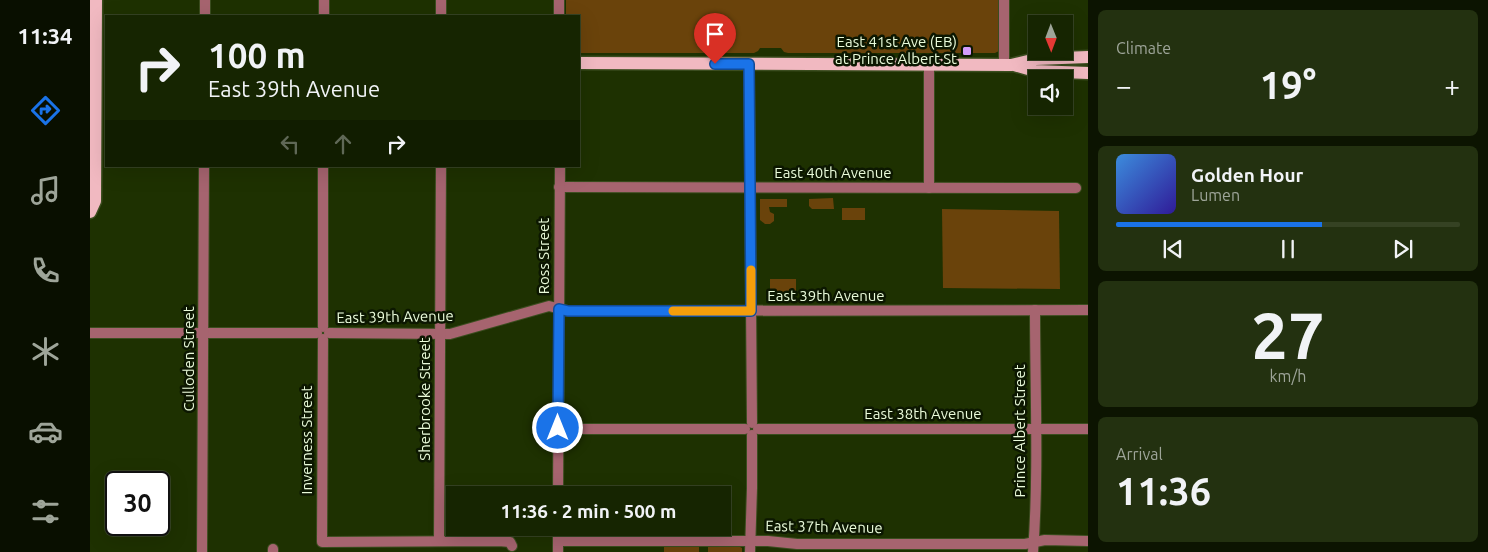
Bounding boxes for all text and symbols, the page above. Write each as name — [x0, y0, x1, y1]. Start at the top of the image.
pin — [694, 13, 736, 64]
north arrow — [1028, 15, 1072, 60]
map controls — [1028, 15, 1073, 115]
icon: arrive — [701, 20, 729, 48]
text: 11:34 — [17, 23, 73, 48]
place label: East 41st Ave (EB) at Prince Albert St — [835, 33, 957, 67]
icon: right — [125, 35, 190, 100]
text: 100 m — [208, 35, 306, 75]
text: Climate — [1116, 39, 1171, 57]
marker: East 41st Ave (EB) at Prince Albert St — [961, 45, 973, 57]
text: 19° — [1260, 64, 1316, 106]
button: sound — [1028, 70, 1073, 115]
text: − — [1116, 70, 1132, 101]
text: + — [1444, 70, 1460, 101]
text: East 39th Avenue — [208, 76, 380, 101]
icon: directions — [28, 93, 63, 128]
icon: left — [276, 130, 304, 158]
icon: ahead — [329, 130, 357, 158]
icon: right — [382, 130, 410, 158]
street label: East 40th Avenue — [774, 164, 892, 181]
text: Golden Hour — [1191, 164, 1303, 186]
icon: music — [28, 173, 63, 208]
text: Lumen — [1191, 186, 1240, 204]
street label: Ross Street — [535, 218, 552, 294]
icon: previous — [1159, 235, 1187, 263]
icon: pause — [1274, 235, 1302, 263]
icon: next — [1389, 235, 1417, 263]
icon: phone — [28, 253, 63, 288]
street label: East 39th Avenue — [767, 287, 885, 304]
text: 27 — [1251, 298, 1325, 371]
street label: Culloden Street — [180, 306, 197, 412]
street label: East 39th Avenue — [336, 307, 454, 326]
icon: climate — [28, 334, 63, 369]
street label: Sherbrooke Street — [416, 337, 433, 461]
street label: Prince Albert Street — [1011, 364, 1028, 498]
text: km/h — [1270, 367, 1306, 385]
street label: Inverness Street — [298, 385, 315, 494]
position arrow — [531, 401, 583, 453]
street label: East 38th Avenue — [864, 405, 982, 422]
icon: car — [28, 414, 63, 449]
text: Arrival — [1116, 445, 1163, 463]
text: 11:36 — [1116, 470, 1211, 512]
speed limit sign: 30 — [105, 471, 170, 536]
icon: filters — [28, 494, 63, 529]
text: 11:36 · 2 min · 500 m — [501, 500, 676, 522]
street label: East 37th Avenue — [765, 517, 883, 536]

